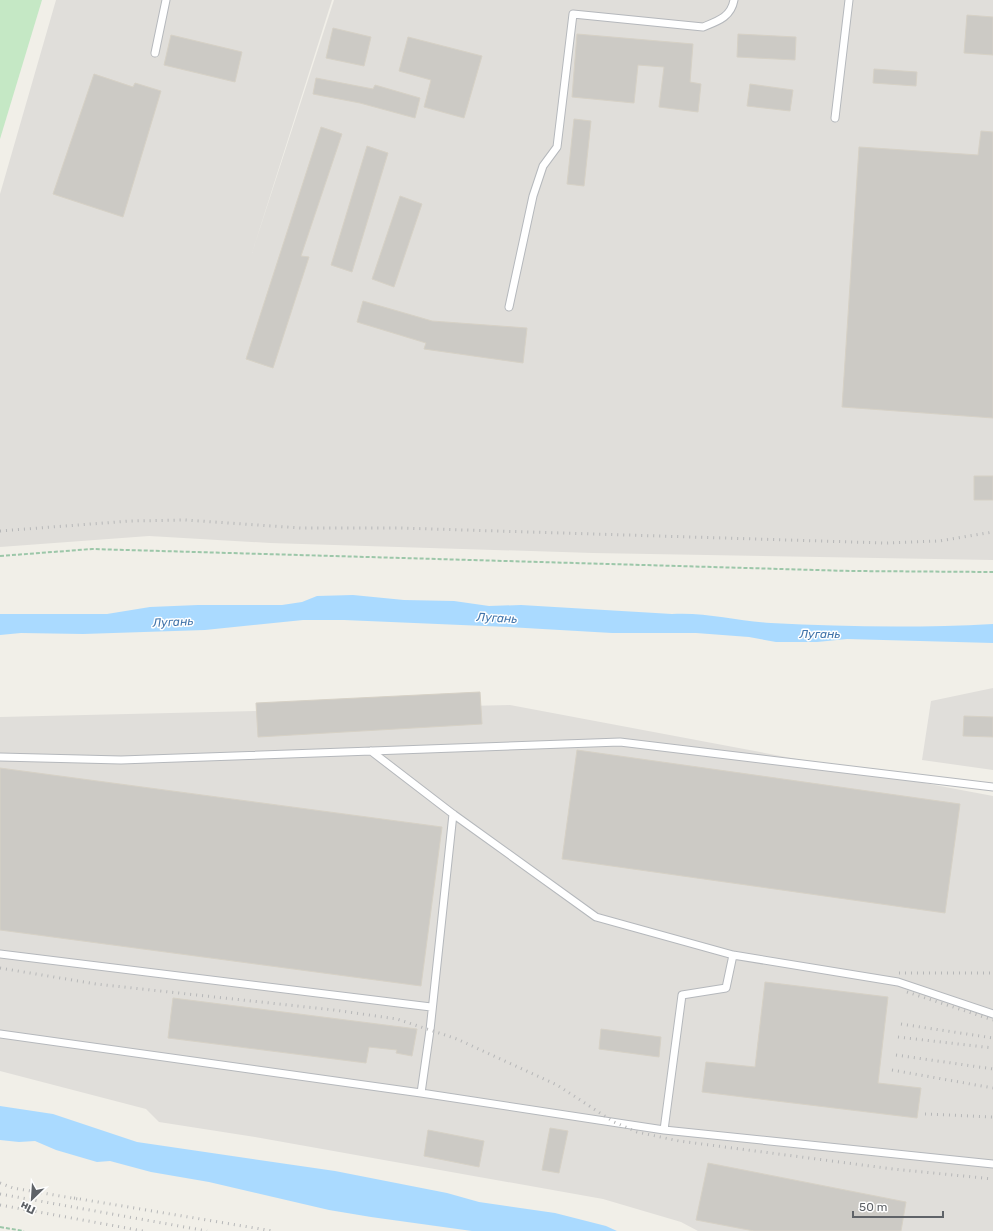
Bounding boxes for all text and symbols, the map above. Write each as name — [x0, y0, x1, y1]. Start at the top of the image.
water label: Лугань — [475, 610, 518, 626]
water label: Лугань — [151, 614, 194, 630]
water label: Лугань — [799, 627, 840, 641]
north arrow — [12, 1179, 52, 1219]
scale bar — [853, 1193, 943, 1219]
text: Пн — [18, 1199, 38, 1217]
text: 50 m — [859, 1200, 887, 1214]

